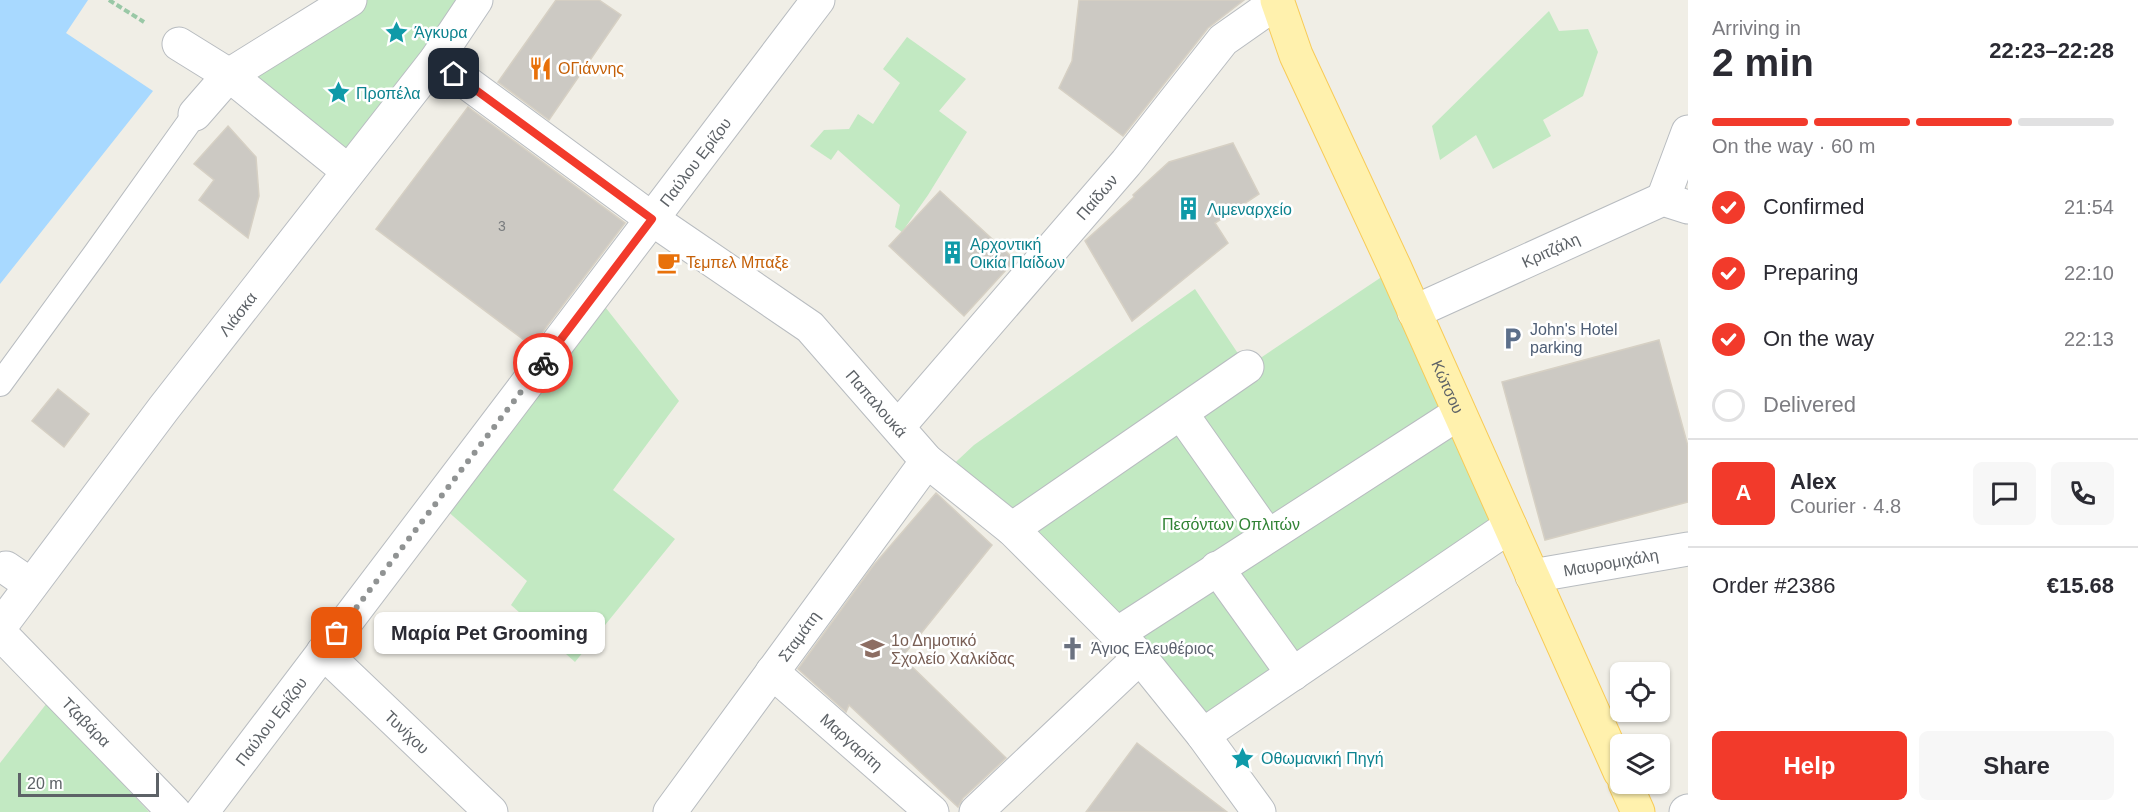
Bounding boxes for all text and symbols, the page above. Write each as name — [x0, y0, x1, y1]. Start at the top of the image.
text: Arriving in — [1712, 17, 1801, 39]
place icon: Άγκυρα — [383, 19, 409, 45]
place label: Άγκυρα — [414, 24, 468, 41]
text: 22:23–22:28 — [1989, 38, 2114, 63]
text: 2 min — [1712, 41, 1814, 84]
pin — [428, 48, 479, 99]
restaurant icon: ΟΓιάννης — [527, 55, 553, 81]
icon: home — [437, 57, 470, 90]
place label: ΟΓιάννης — [558, 60, 624, 77]
place icon: Προπέλα — [325, 80, 351, 106]
place label: Προπέλα — [356, 85, 421, 102]
street label: Παύλου Ερίζου — [656, 114, 734, 209]
text: On the way · 60 m — [1712, 135, 1875, 157]
street label: Παίδων — [1073, 171, 1121, 223]
icon: check — [1712, 191, 1745, 224]
text: Confirmed — [1763, 194, 1864, 219]
building icon: Λιμεναρχείο — [1176, 196, 1202, 222]
text: 21:54 — [2064, 196, 2114, 218]
place label: Λιμεναρχείο — [1207, 201, 1292, 218]
house number: 3 — [498, 218, 506, 234]
street label: Κριτζάλη — [1519, 230, 1582, 270]
place label: Αρχοντική Οικία Παίδων — [970, 236, 1065, 271]
building icon: Αρχοντική Οικία Παίδων — [939, 240, 965, 266]
cafe icon: Τεμπελ Μπαξε — [655, 249, 681, 275]
place label: Τεμπελ Μπαξε — [686, 254, 789, 272]
icon: check — [1712, 257, 1745, 290]
text: Preparing — [1763, 260, 1858, 285]
text: 22:10 — [2064, 262, 2114, 284]
street label: Λιάσκα — [215, 289, 260, 339]
place label: John's Hotel parking — [1530, 321, 1618, 356]
icon: check — [1712, 323, 1745, 356]
parking icon: John's Hotel parking — [1499, 325, 1525, 351]
text: On the way — [1763, 326, 1874, 351]
text: 22:13 — [2064, 328, 2114, 350]
courier — [513, 333, 573, 393]
icon: bike — [527, 347, 560, 380]
street label: Κώτσου — [1429, 357, 1467, 416]
street label: Παπαλουκά — [843, 366, 911, 440]
text: Delivered — [1763, 392, 1856, 417]
button: chat — [1973, 462, 2036, 525]
button: phone — [2051, 462, 2114, 525]
text: Alex — [1790, 469, 1836, 494]
text: A — [1736, 480, 1751, 505]
text: Courier · 4.8 — [1790, 495, 1901, 517]
park label: Πεσόντων Οπλιτών — [1162, 516, 1300, 533]
street label: Μαυρομιχάλη — [1562, 546, 1660, 579]
text: Order #2386 — [1712, 573, 1836, 598]
text: €15.68 — [2047, 573, 2114, 598]
pin — [311, 607, 362, 658]
street label: Σταμάτη — [775, 608, 823, 665]
callout: Μαρία Pet Grooming — [373, 612, 604, 654]
icon: bag — [320, 616, 353, 649]
text: Μαρία Pet Grooming — [391, 622, 588, 644]
place label: 1ο Δημοτικό Σχολείο Χαλκίδας — [891, 632, 1015, 667]
church icon: Άγιος Ελευθέριος — [1060, 635, 1086, 661]
school or university icon: 1ο Δημοτικό Σχολείο Χαλκίδας — [860, 636, 886, 662]
place label: Άγιος Ελευθέριος — [1091, 640, 1214, 657]
map controls — [1610, 662, 1670, 794]
button: locate — [1610, 662, 1670, 722]
street label: Παύλου Ερίζου — [232, 674, 310, 769]
street label: Τζαβάρα — [59, 694, 114, 750]
street label: Τυνίχου — [381, 707, 433, 757]
street label: Μαργαρίτη — [817, 710, 886, 773]
button: Help — [1712, 731, 1907, 800]
button: Share — [1919, 731, 2114, 800]
button: layers — [1610, 734, 1670, 794]
place icon: Οθωμανική Πηγή — [1230, 745, 1256, 771]
place label: Οθωμανική Πηγή — [1261, 750, 1384, 767]
scale bar — [18, 770, 159, 798]
text: 20 m — [27, 775, 63, 792]

